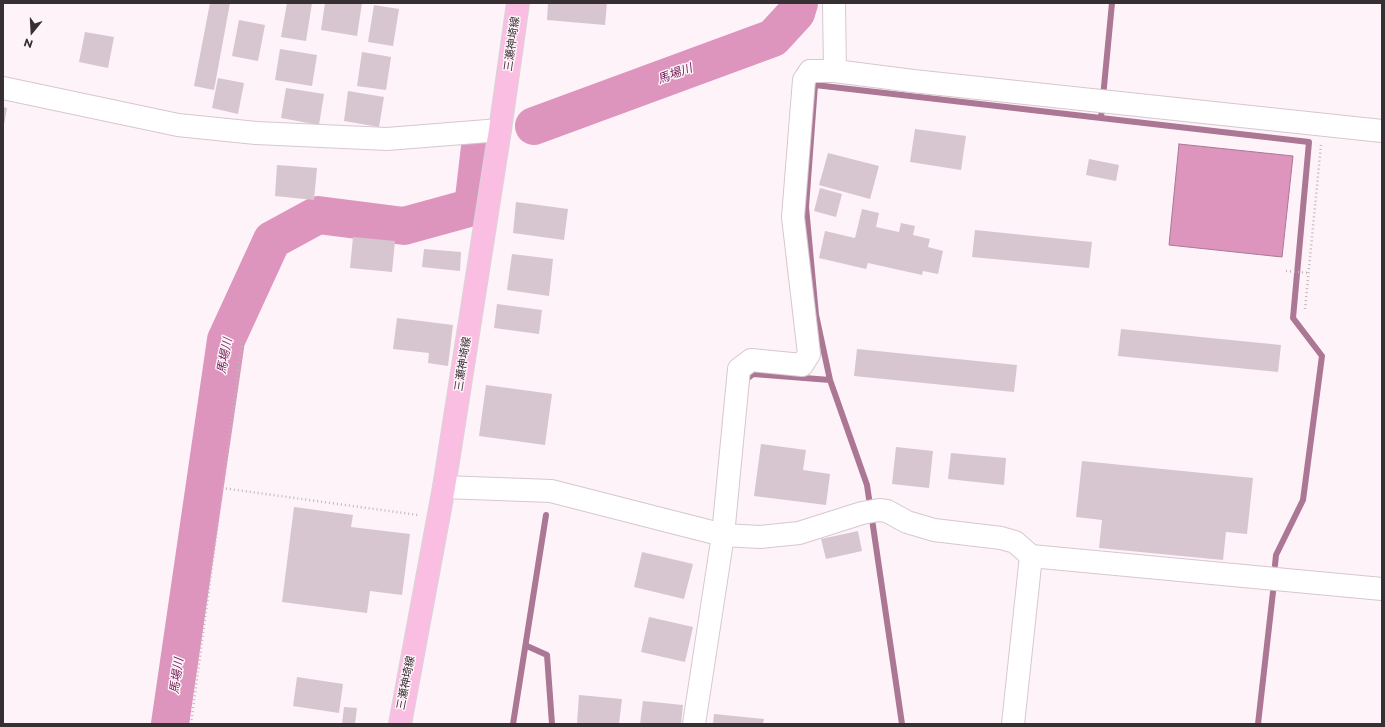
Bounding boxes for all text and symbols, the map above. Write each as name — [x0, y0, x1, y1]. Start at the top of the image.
north arrow — [12, 12, 52, 52]
street label: 三瀬神埼線 — [502, 16, 522, 72]
text: N — [22, 35, 35, 51]
water label: 馬場川 — [656, 61, 694, 87]
street label: 三瀬神埼線 — [452, 336, 474, 392]
water label: 馬場川 — [214, 337, 236, 375]
street label: 三瀬神埼線 — [394, 655, 418, 711]
water label: 馬場川 — [167, 657, 187, 695]

